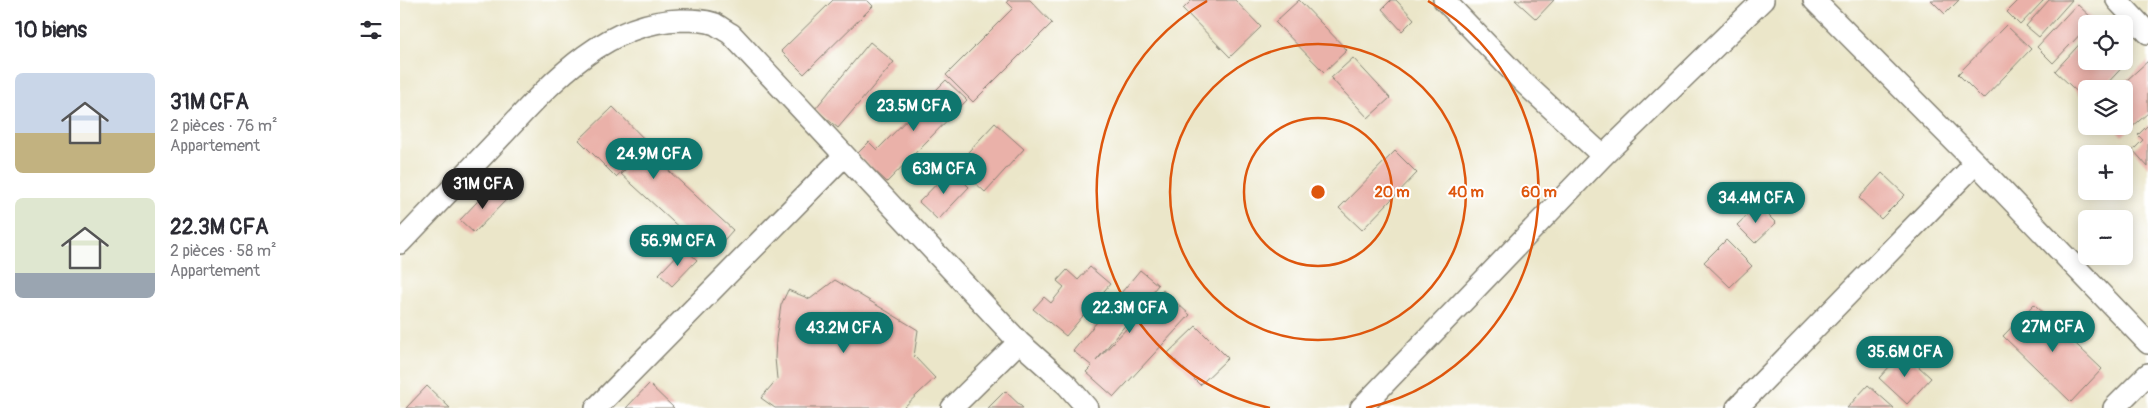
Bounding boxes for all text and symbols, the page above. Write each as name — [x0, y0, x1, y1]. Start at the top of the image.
map controls — [2078, 15, 2133, 265]
button: locate — [2078, 15, 2133, 70]
icon: filters — [357, 16, 385, 44]
text: 10 biens — [15, 17, 87, 44]
button: layers — [2078, 80, 2133, 135]
text: 31M CFA — [170, 89, 249, 116]
pin: 23.5M CFA — [857, 90, 971, 132]
icon: home — [55, 93, 115, 153]
text: 23.5M CFA — [877, 96, 951, 116]
text: 2 pièces · 76 m² — [170, 116, 278, 136]
text: Appartement — [170, 136, 260, 156]
pin: 24.9M CFA — [597, 138, 711, 180]
text: 24.9M CFA — [617, 144, 691, 164]
button: + — [2078, 145, 2133, 200]
pin: 63M CFA — [898, 152, 990, 195]
text: 63M CFA — [912, 159, 976, 179]
pin: 31M CFA — [437, 168, 529, 210]
text: 31M CFA — [453, 174, 513, 194]
pin: 34.4M CFA — [1699, 182, 1813, 224]
centre of rings — [1309, 183, 1327, 201]
text: 20 m — [1374, 183, 1410, 202]
text: 40 m — [1448, 183, 1484, 202]
text: 60 m — [1521, 183, 1557, 202]
text: 34.4M CFA — [1718, 188, 1794, 208]
button: − — [2078, 210, 2133, 265]
text: 22.3M CFA — [170, 214, 269, 241]
icon: home — [55, 218, 115, 278]
pin: 56.9M CFA — [621, 224, 735, 267]
text: 56.9M CFA — [641, 231, 715, 251]
text: 2 pièces · 58 m² — [170, 241, 277, 261]
text: Appartement — [170, 261, 260, 281]
pin: 22.3M CFA — [1073, 292, 1187, 334]
text: 22.3M CFA — [1092, 298, 1168, 318]
pin: 27M CFA — [2007, 310, 2099, 353]
pin: 43.2M CFA — [787, 312, 901, 354]
text: 27M CFA — [2022, 317, 2084, 337]
text: 43.2M CFA — [806, 318, 882, 338]
pin: 35.6M CFA — [1848, 336, 1962, 378]
text: 35.6M CFA — [1867, 342, 1943, 362]

